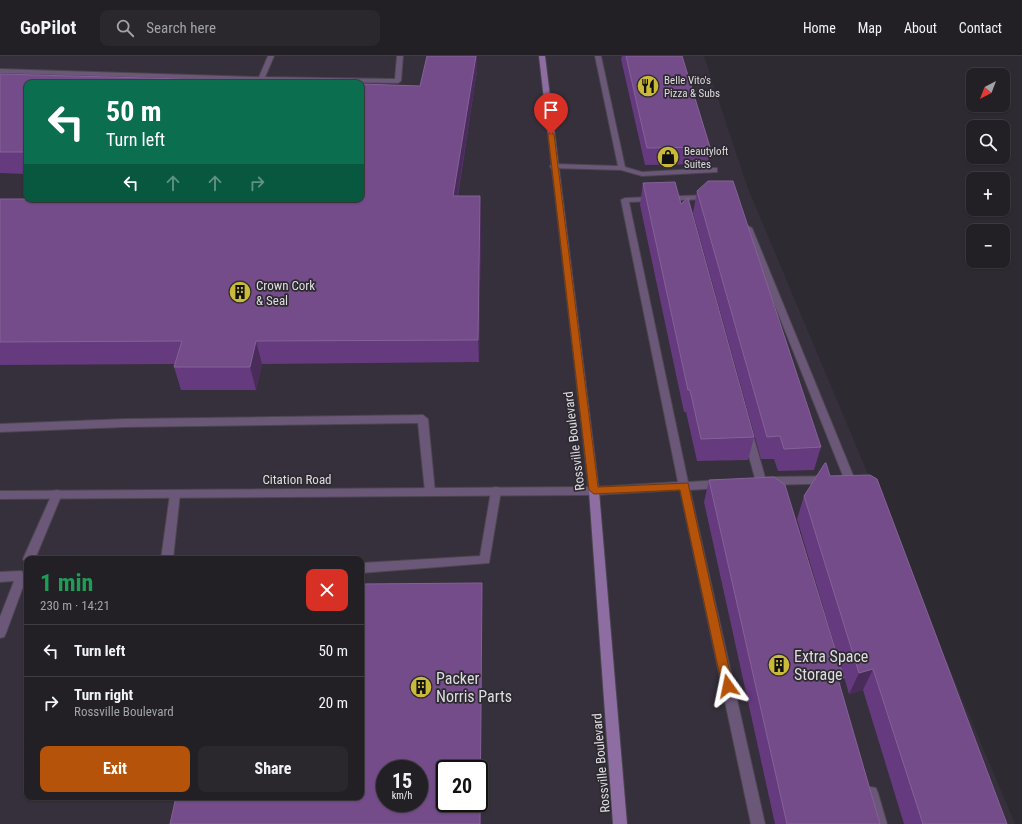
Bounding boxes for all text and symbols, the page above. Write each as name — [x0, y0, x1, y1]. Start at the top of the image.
search box — [100, 10, 380, 46]
text: GoPilot — [20, 16, 76, 39]
icon: search — [114, 17, 136, 39]
text: Search here — [146, 19, 216, 37]
text: Home — [803, 20, 836, 36]
text: Map — [858, 20, 882, 36]
text: About — [904, 20, 937, 36]
text: Contact — [959, 20, 1002, 36]
north arrow — [966, 68, 1010, 112]
map controls — [966, 68, 1010, 268]
restaurant icon: Belle Vito's Pizza & Subs — [635, 73, 661, 99]
place label: Belle Vito's Pizza & Subs — [664, 74, 720, 100]
pin — [534, 93, 568, 134]
text: 50 m — [106, 95, 162, 128]
icon: left — [40, 96, 92, 148]
icon: arrive — [540, 99, 562, 121]
button: search — [966, 120, 1010, 164]
text: Turn left — [106, 129, 165, 150]
shop icon: Beautyloft Suites — [655, 144, 681, 170]
place label: Beautyloft Suites — [684, 145, 728, 171]
icon: left — [120, 172, 142, 194]
icon: ahead — [162, 172, 184, 194]
icon: ahead — [204, 172, 226, 194]
icon: right — [246, 172, 268, 194]
button: + — [966, 172, 1010, 216]
button: − — [966, 224, 1010, 268]
place label: Crown Cork & Seal — [256, 278, 315, 308]
building icon: Crown Cork & Seal — [227, 279, 253, 305]
street label: Rossville Boulevard — [560, 391, 588, 491]
street label: Citation Road — [262, 472, 332, 487]
text: 1 min — [40, 569, 93, 597]
button: close — [306, 569, 348, 611]
text: 230 m · 14:21 — [40, 598, 110, 613]
icon: left — [40, 640, 62, 662]
text: Turn left — [74, 642, 125, 660]
text: 50 m — [318, 642, 348, 660]
place label: Extra Space Storage — [794, 647, 868, 684]
building icon: Extra Space Storage — [766, 652, 792, 678]
position arrow — [707, 665, 749, 707]
place label: Packer Norris Parts — [436, 669, 512, 706]
building icon: Packer Norris Parts — [408, 674, 434, 700]
text: Turn right — [74, 686, 133, 704]
icon: right — [40, 692, 62, 714]
text: 20 m — [318, 694, 348, 712]
text: Rossville Boulevard — [74, 704, 174, 719]
street label: Rossville Boulevard — [589, 713, 613, 813]
button: Exit — [40, 746, 190, 792]
button: Share — [198, 746, 348, 792]
speed limit sign: 20 — [436, 760, 488, 812]
text: 15 — [392, 769, 412, 793]
text: km/h — [392, 790, 412, 801]

